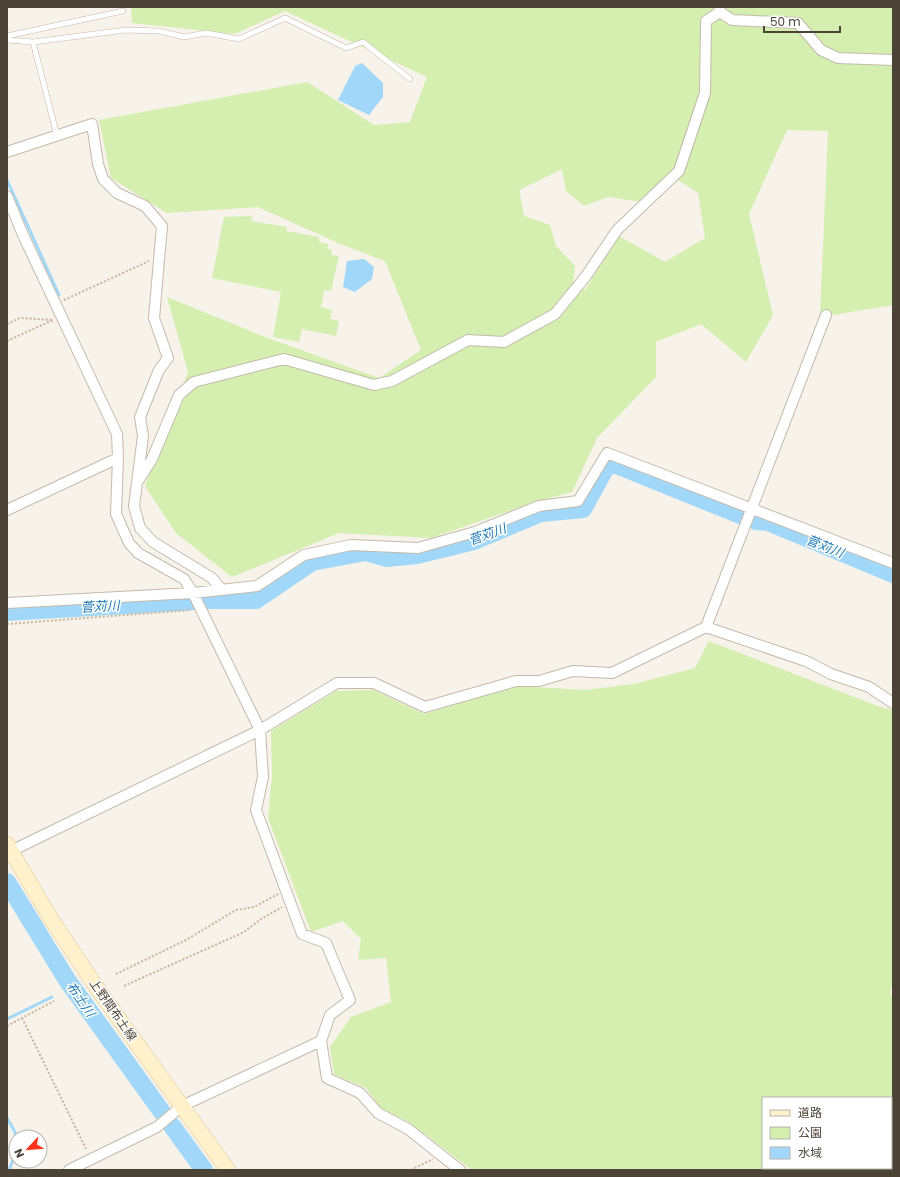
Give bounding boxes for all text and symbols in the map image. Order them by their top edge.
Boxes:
scale bar [764,8,840,34]
text: 50 m [770,13,801,30]
water label: 菅苅川 [466,518,511,550]
water label: 菅苅川 [803,530,848,563]
water label: 菅苅川 [80,596,122,617]
street label: 上野間布土線 [86,975,141,1044]
water label: 布土川 [62,978,101,1022]
legend [762,1097,892,1169]
text: 道路 [798,1104,822,1121]
text: 公園 [798,1124,822,1141]
north arrow [8,1129,48,1169]
text: 水域 [798,1144,822,1161]
text: N [10,1146,28,1161]

